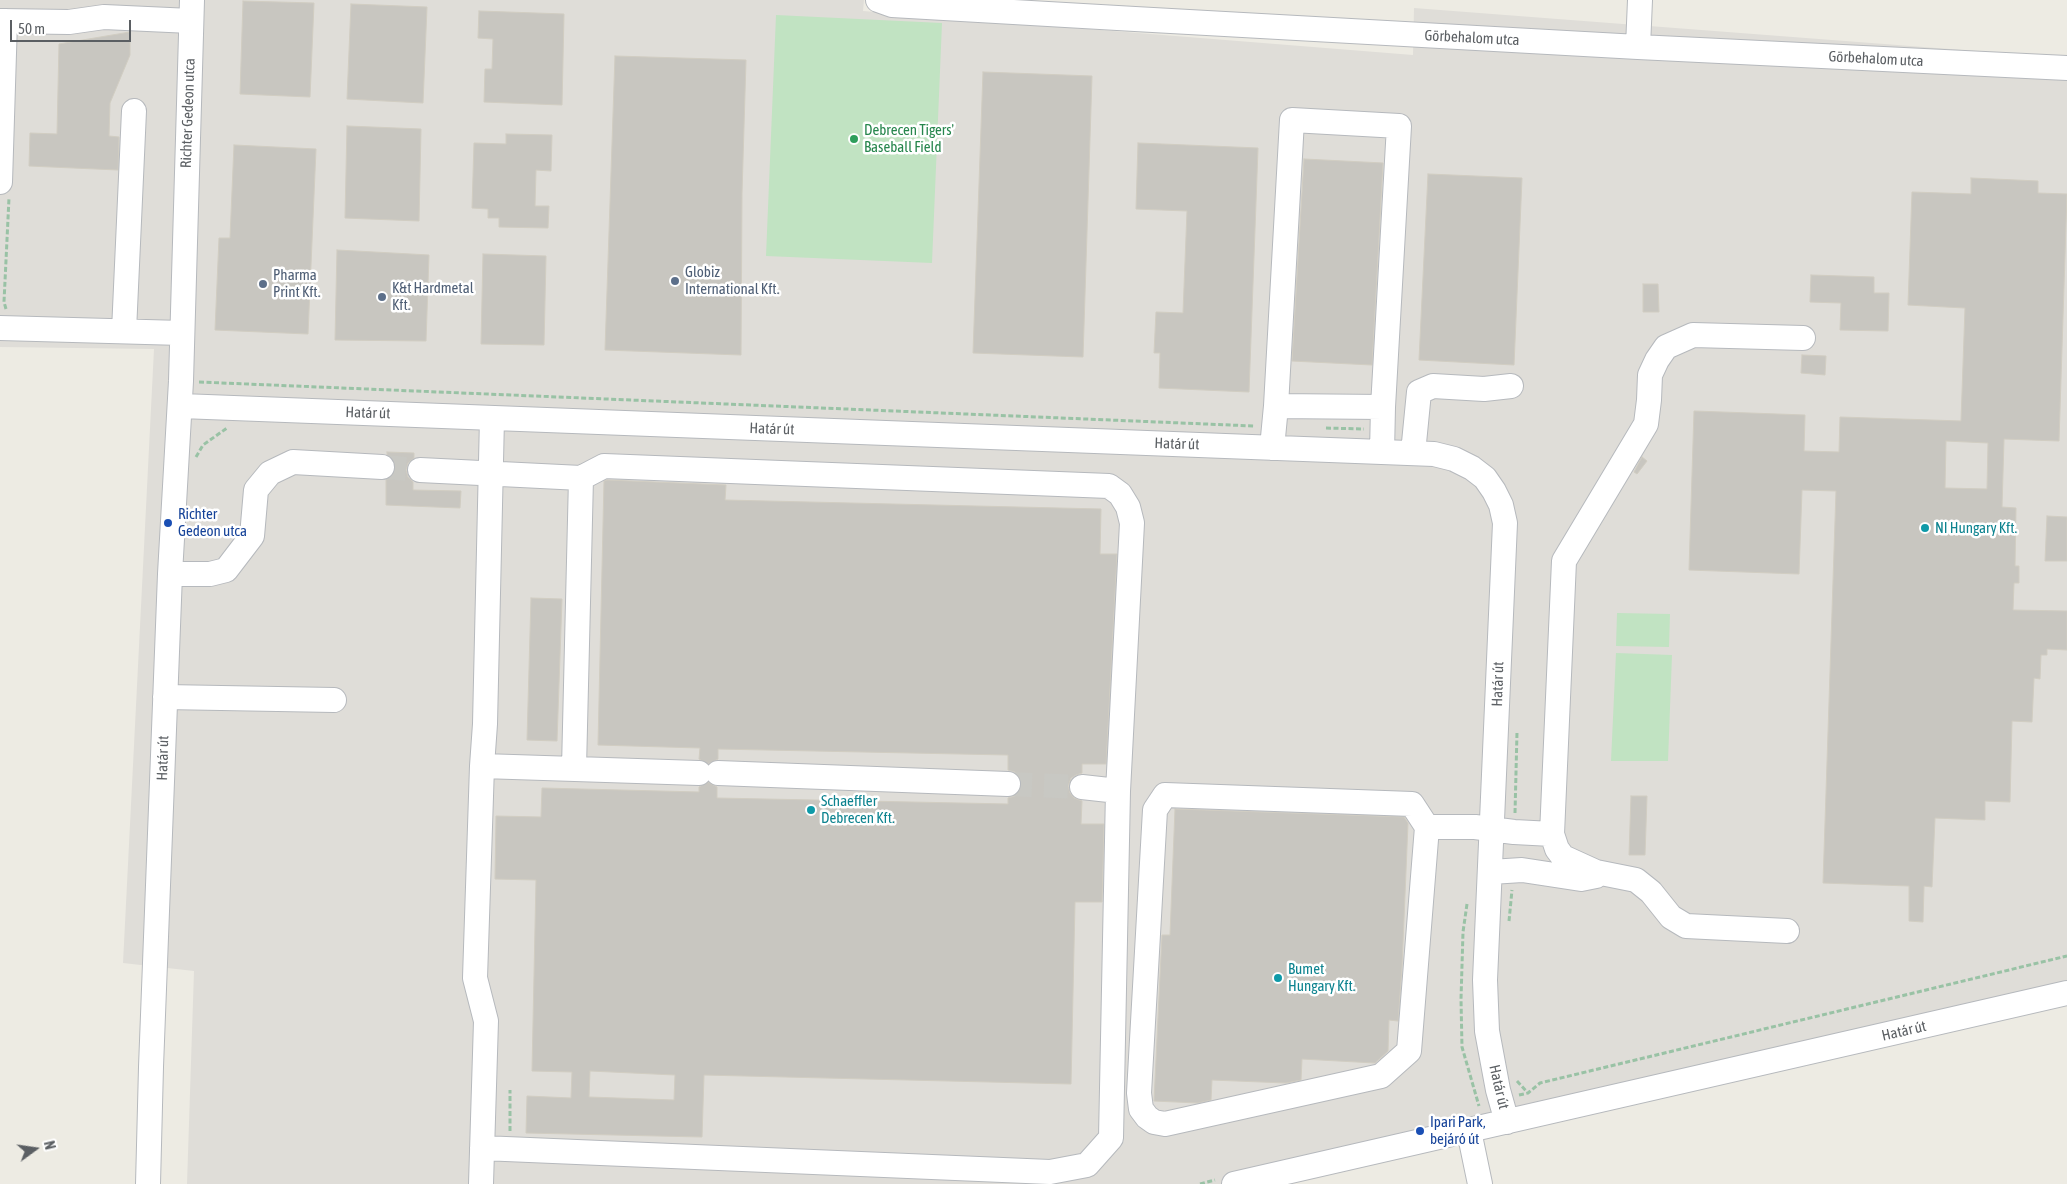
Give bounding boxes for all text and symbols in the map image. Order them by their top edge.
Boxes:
scale bar [12,10,134,42]
text: 50 m [18,20,45,37]
street label: Görbehalom utca [1424,27,1520,49]
street label: Görbehalom utca [1828,48,1924,70]
street label: Richter Gedeon utca [177,58,199,168]
place label: Debrecen Tigers' Baseball Field [864,121,954,156]
marker: Debrecen Tigers' Baseball Field [848,133,860,145]
place label: Globiz International Kft. [685,263,779,298]
place label: Pharma Print Kft. [273,266,320,301]
marker: Globiz International Kft. [669,275,681,287]
marker: Pharma Print Kft. [257,278,269,290]
place label: K&t Hardmetal Kft. [392,279,474,314]
marker: K&t Hardmetal Kft. [376,291,388,303]
street label: Határ út [345,403,391,423]
street label: Határ út [749,419,795,439]
street label: Határ út [1154,434,1200,454]
place label: Richter Gedeon utca [178,505,247,540]
marker: Richter Gedeon utca [162,517,174,529]
place label: NI Hungary Kft. [1935,519,2017,537]
marker: NI Hungary Kft. [1919,522,1931,534]
street label: Határ út [1488,661,1508,707]
street label: Határ út [153,735,173,781]
place label: Schaeffler Debrecen Kft. [821,792,895,827]
marker: Schaeffler Debrecen Kft. [805,804,817,816]
place label: Bumet Hungary Kft. [1288,960,1355,995]
marker: Bumet Hungary Kft. [1272,972,1284,984]
street label: Határ út [1880,1017,1928,1045]
street label: Határ út [1485,1063,1513,1111]
place label: Ipari Park, bejáró út [1430,1113,1486,1148]
north arrow [10,1124,60,1174]
marker: Ipari Park, bejáró út [1414,1125,1426,1137]
text: N [41,1139,58,1151]

